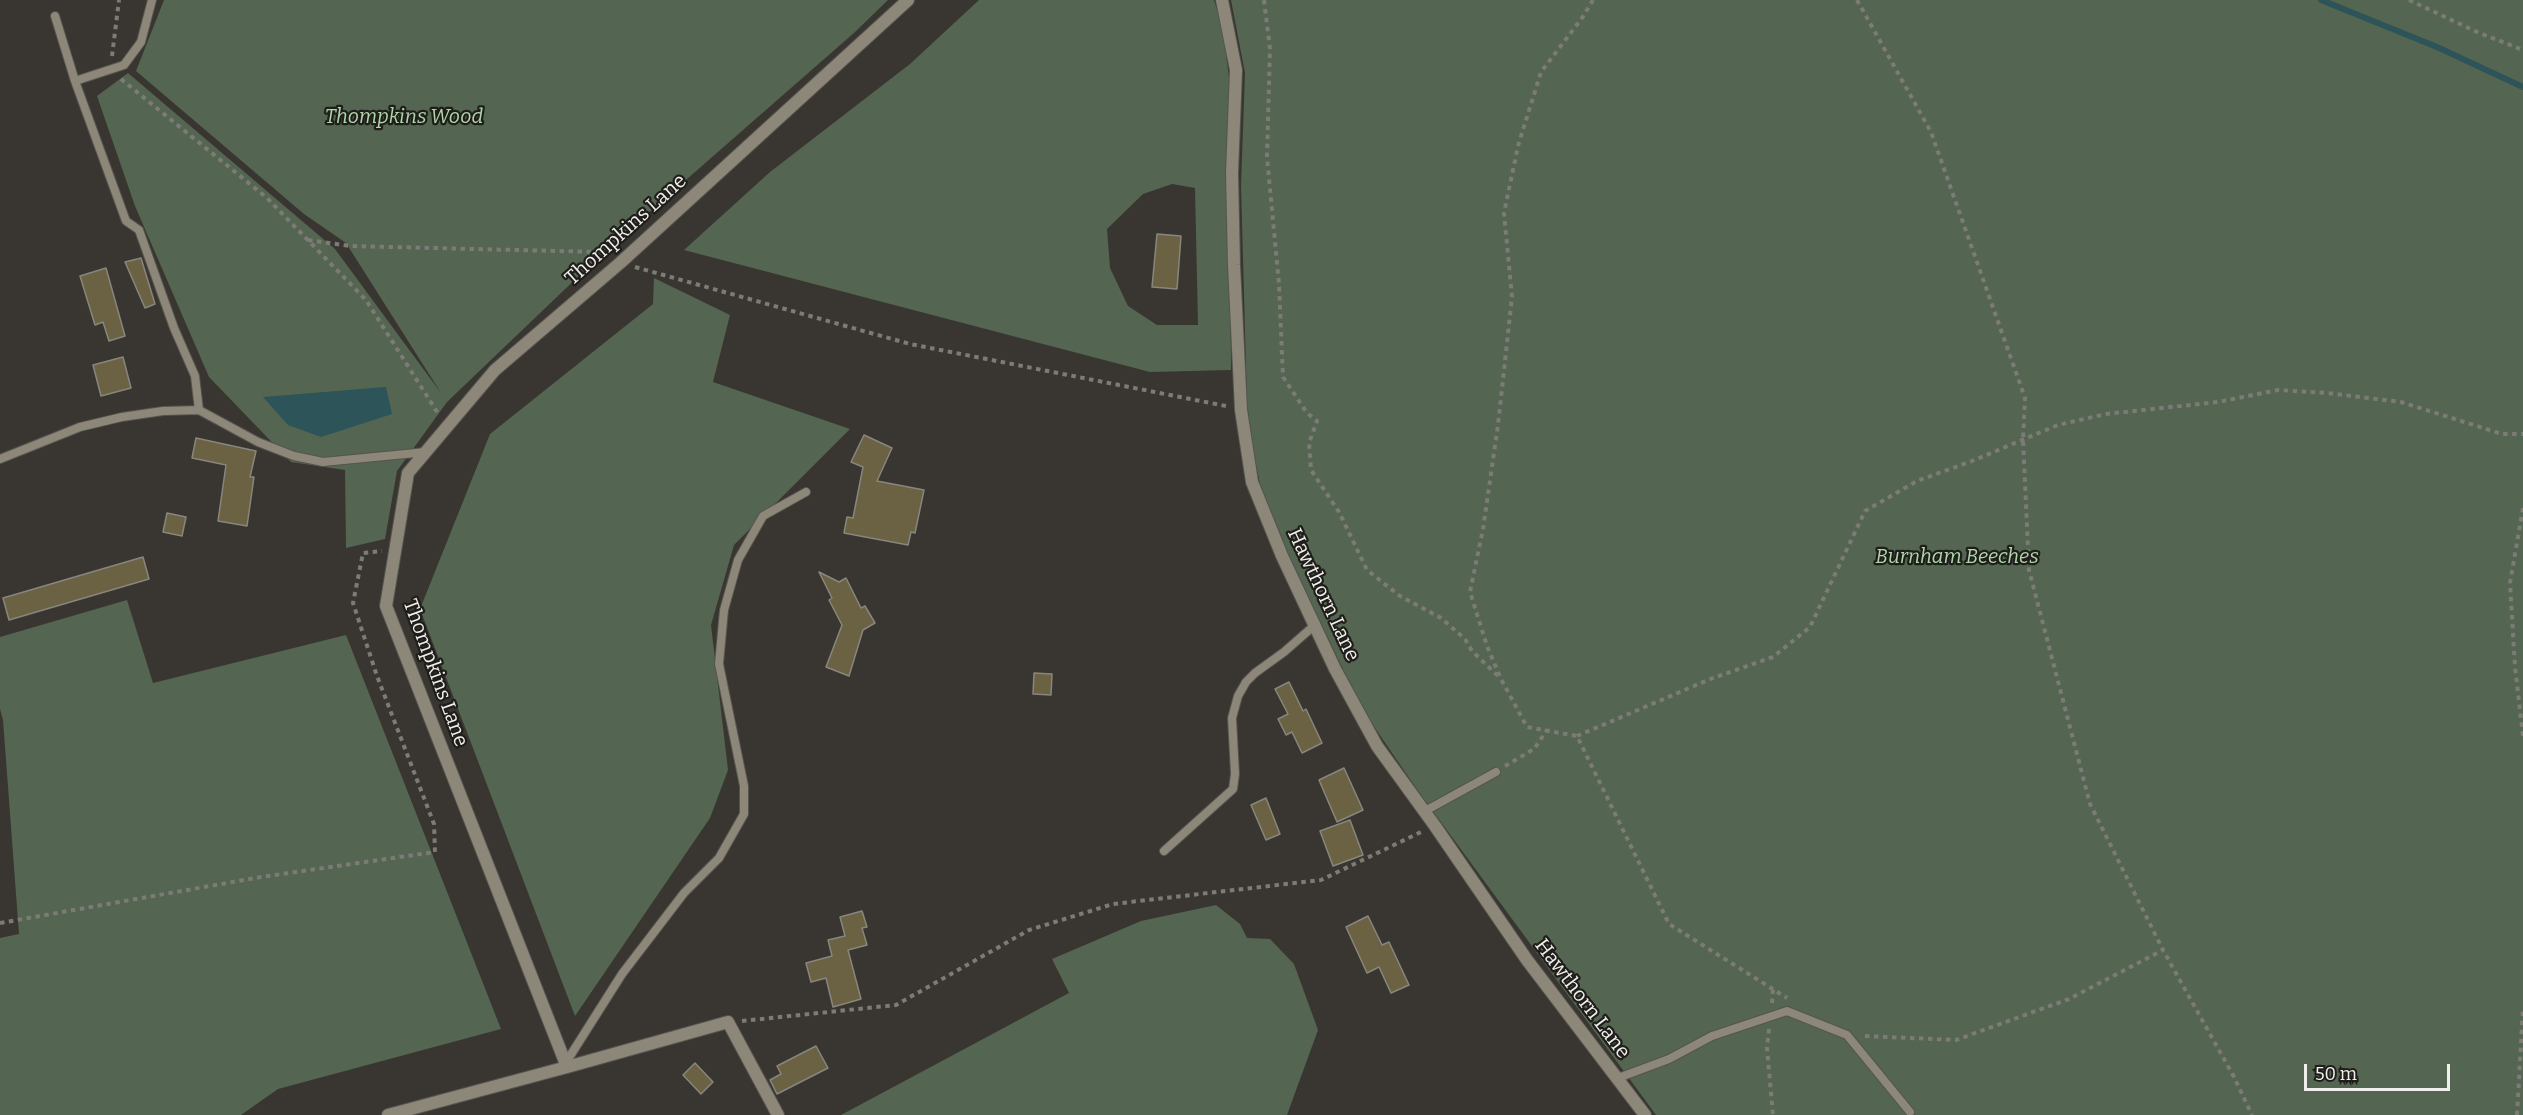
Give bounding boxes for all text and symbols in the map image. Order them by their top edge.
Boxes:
park label: Thompkins Wood [325,105,483,129]
street label: Thompkins Lane [560,169,692,291]
street label: Hawthorn Lane [1282,525,1364,665]
park label: Burnham Beeches [1875,545,2039,569]
street label: Thompkins Lane [397,596,473,750]
street label: Hawthorn Lane [1529,934,1635,1064]
scale bar [2307,1052,2452,1090]
text: 50 m [2315,1063,2357,1085]

